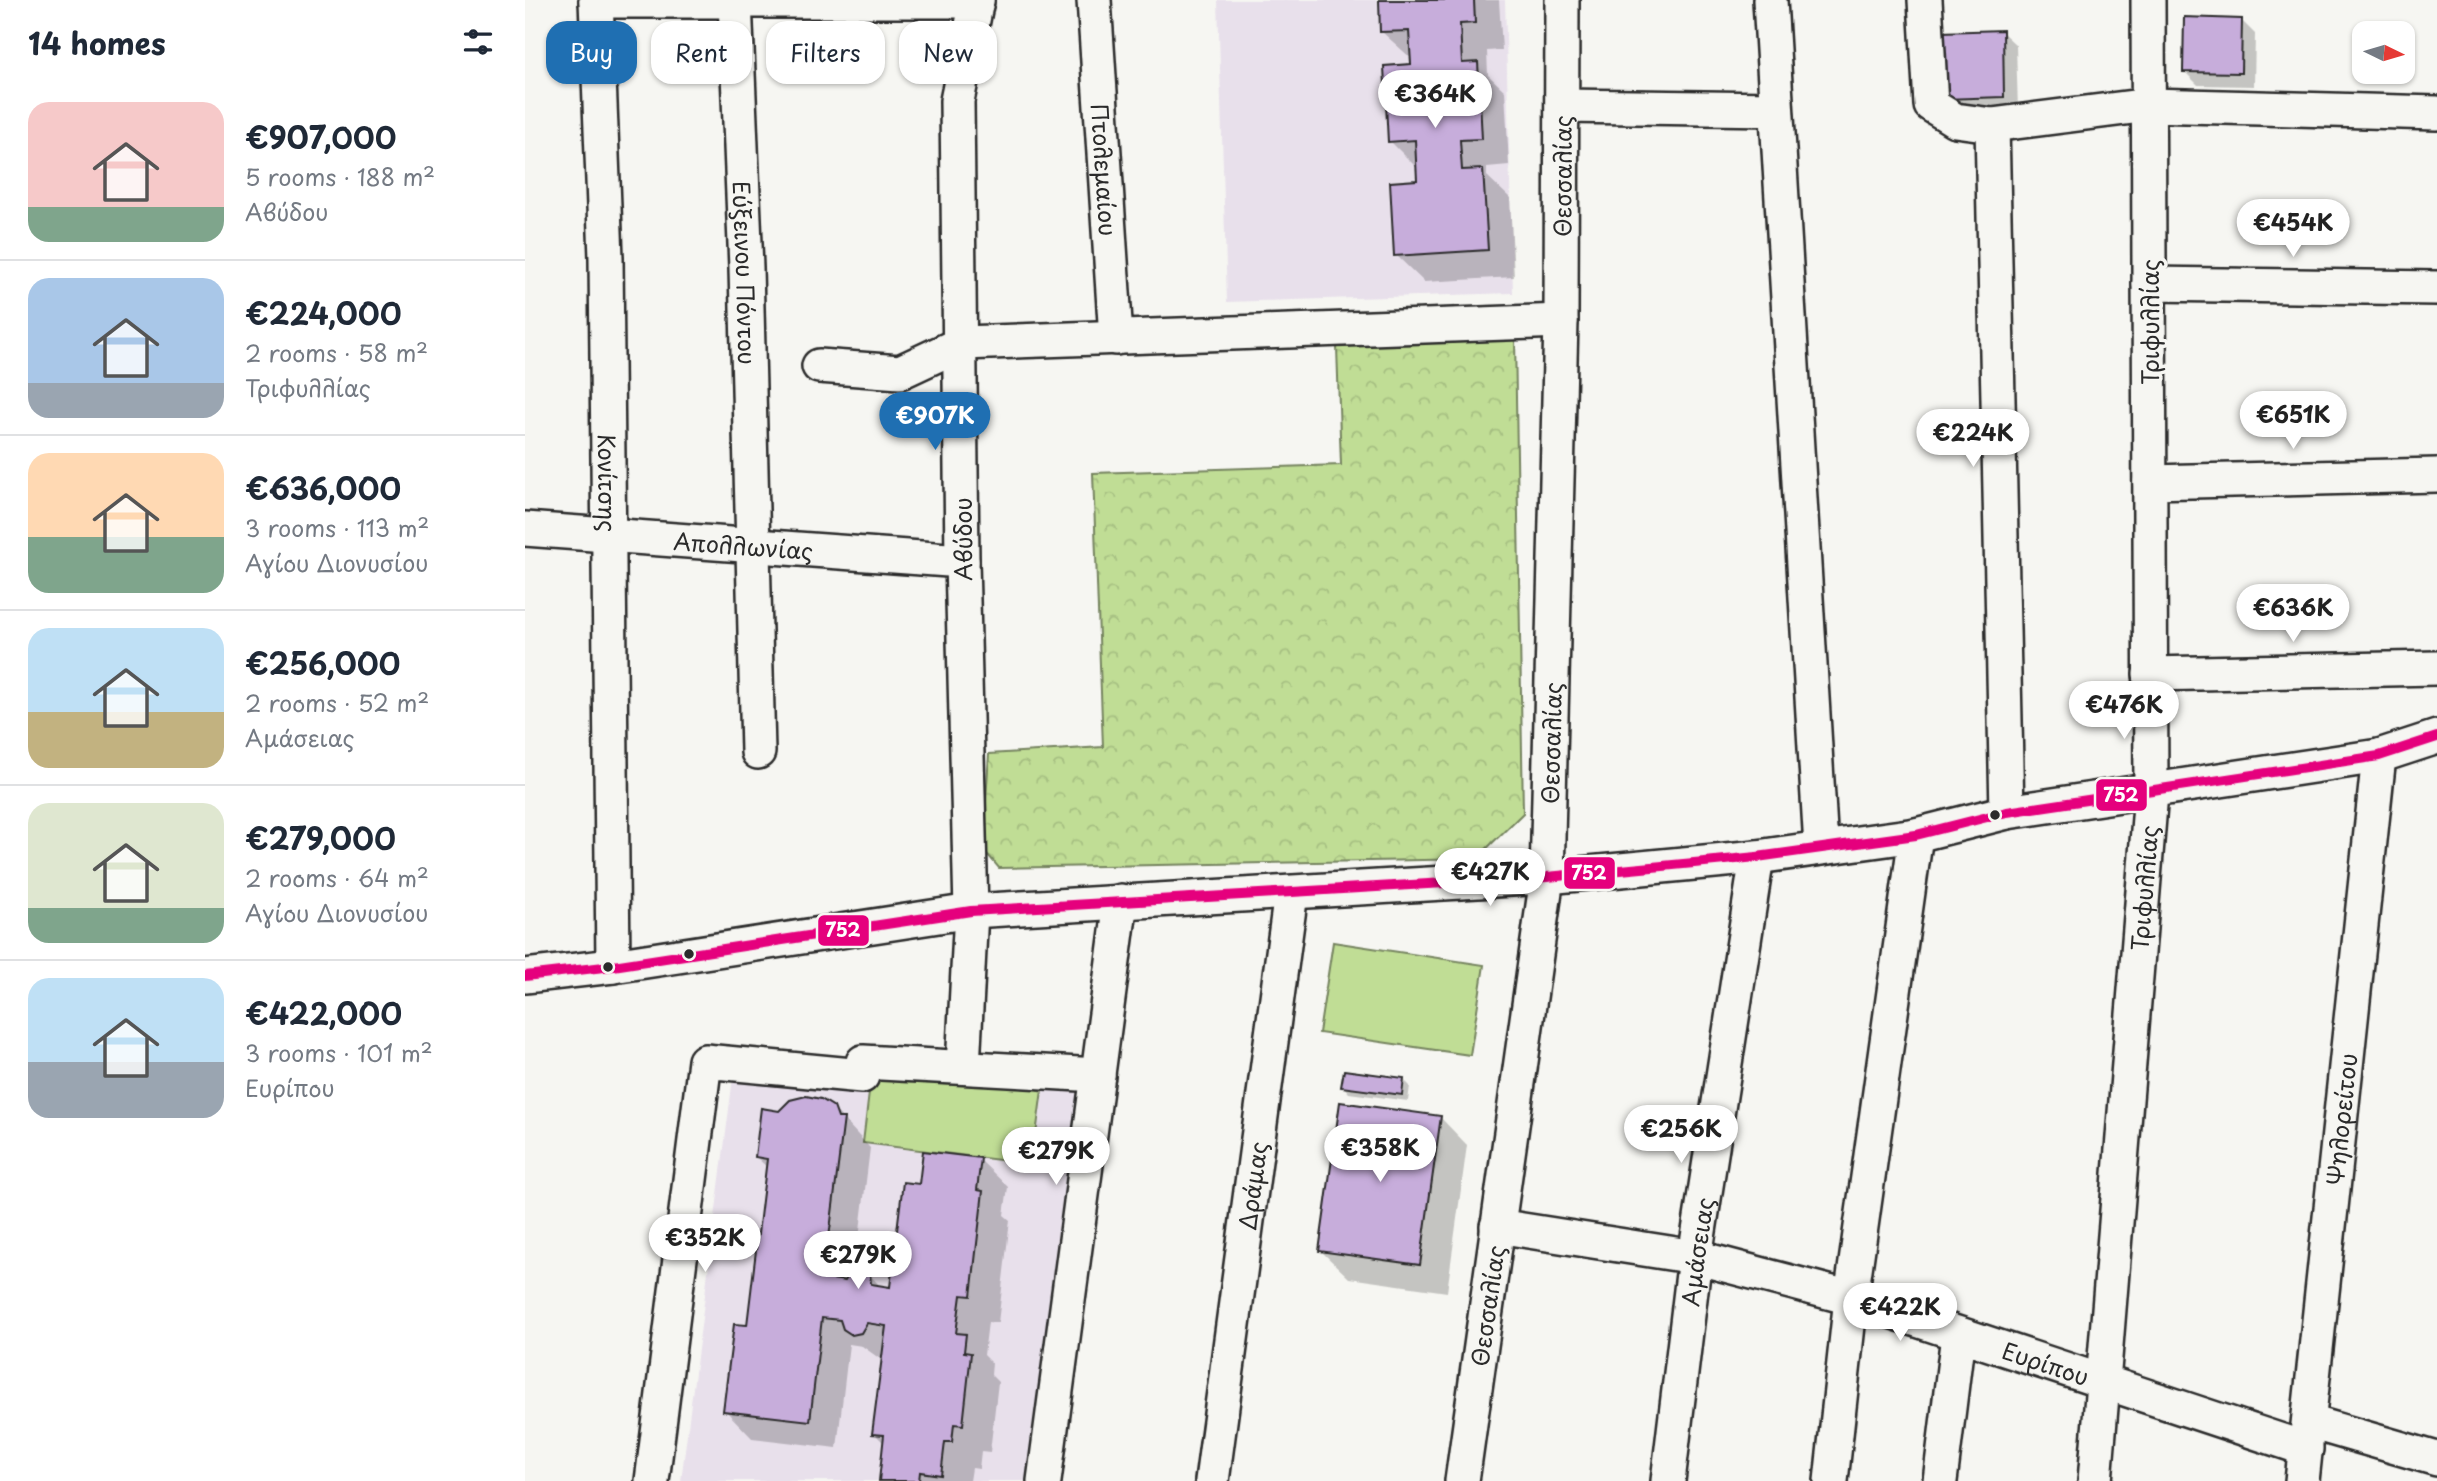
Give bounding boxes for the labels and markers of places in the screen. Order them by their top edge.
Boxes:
pin: €364K [1386,71,1484,130]
pin: €454K [2244,200,2342,259]
pin: €907K [886,392,984,452]
pin: €651K [2244,392,2342,451]
pin: €224K [1924,410,2022,469]
pin: €636K [2244,584,2342,644]
pin: €476K [2075,682,2173,741]
unlabelled marker [1988,808,2002,822]
pin: €427K [1441,848,1539,908]
unlabelled marker [682,947,696,961]
unlabelled marker [601,960,615,974]
pin: €256K [1632,1106,1730,1165]
pin: €358K [1331,1124,1429,1184]
pin: €279K [1007,1128,1105,1187]
pin: €352K [656,1214,754,1274]
pin: €279K [809,1232,907,1291]
pin: €422K [1851,1284,1949,1343]

